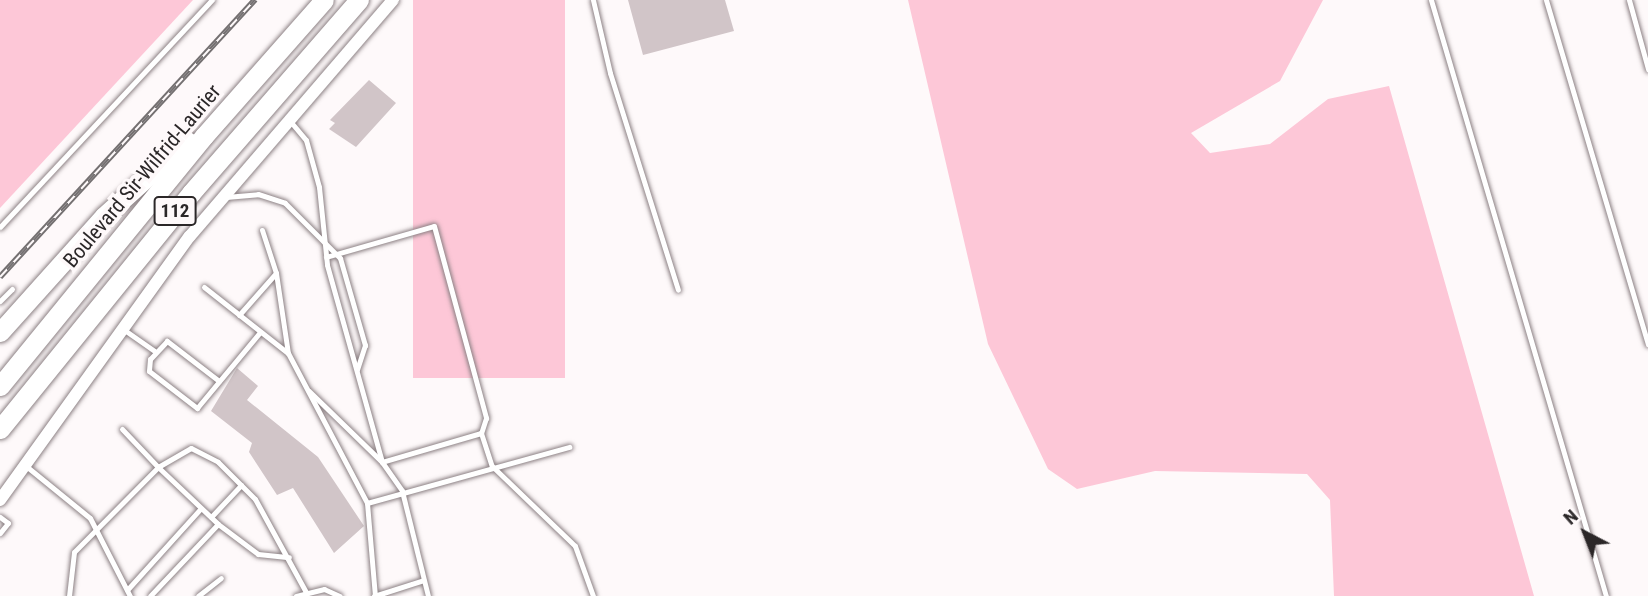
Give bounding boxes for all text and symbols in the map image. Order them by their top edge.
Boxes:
street label: Boulevard Sir-Wilfrid-Laurier [58,79,226,273]
road number: 112 [152,196,198,226]
north arrow [1550,498,1620,568]
text: N [1559,505,1583,529]

